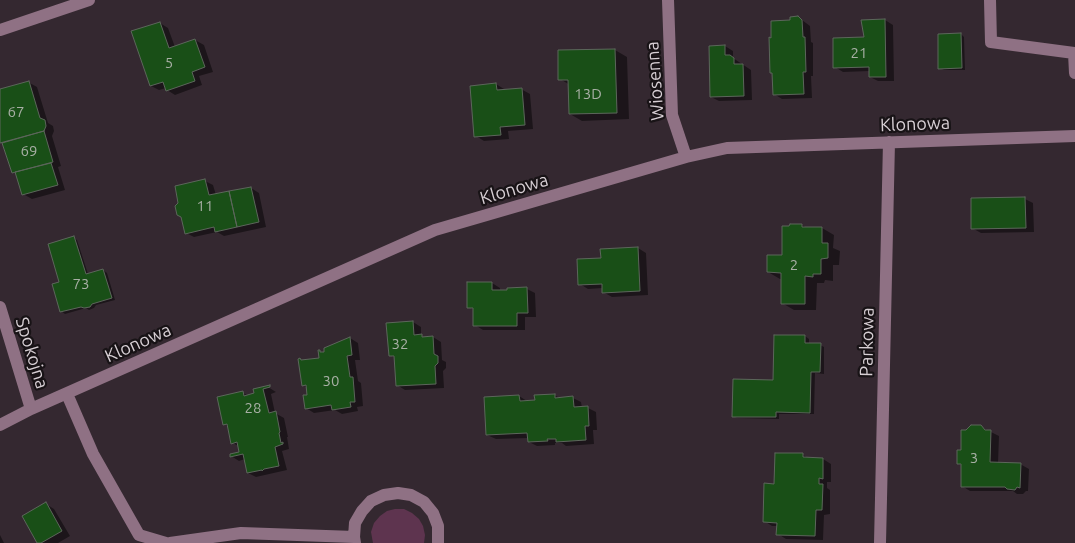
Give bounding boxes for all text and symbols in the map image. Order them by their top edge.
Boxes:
street label: Wiosenna [641,41,669,121]
house number: 21 [851,44,867,62]
house number: 5 [165,54,173,72]
house number: 13D [574,85,602,103]
house number: 67 [8,103,24,121]
street label: Klonowa [880,112,950,136]
house number: 69 [21,142,37,160]
street label: Klonowa [477,169,551,209]
house number: 11 [197,197,213,215]
house number: 2 [790,256,798,274]
house number: 73 [73,275,89,293]
street label: Parkowa [856,307,878,377]
street label: Spokojna [11,315,53,391]
street label: Klonowa [102,319,174,367]
house number: 32 [392,335,408,353]
house number: 30 [323,372,339,390]
house number: 28 [245,399,261,417]
house number: 3 [970,449,978,467]

